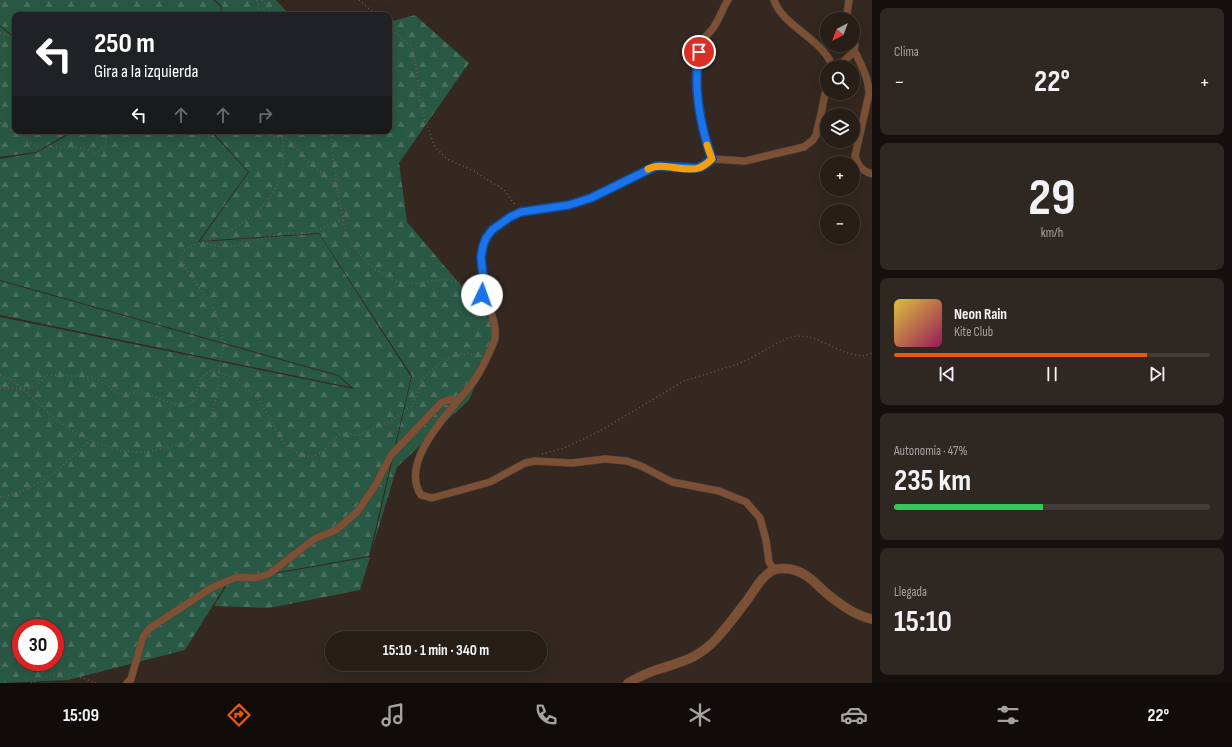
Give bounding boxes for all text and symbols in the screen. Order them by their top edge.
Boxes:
north arrow [820,12,860,52]
map controls [820,12,860,244]
text: 250 m [94,27,155,60]
icon: left [28,28,80,80]
pin [682,35,716,69]
icon: arrive [688,41,710,63]
text: Clima [894,44,919,60]
button: search [820,60,860,100]
text: Gira a la izquierda [94,61,198,82]
text: 22° [1034,64,1070,100]
text: − [894,69,905,96]
text: + [1199,69,1210,96]
icon: left [128,104,150,126]
icon: ahead [170,104,192,126]
icon: ahead [212,104,234,126]
icon: right [254,104,276,126]
button: layers [820,108,860,148]
button: + [820,156,860,196]
text: 29 [1028,167,1076,230]
button: − [820,204,860,244]
text: km/h [1041,225,1063,241]
position arrow [461,274,503,316]
text: Neon Rain [954,305,1007,324]
text: Kite Club [954,324,993,340]
icon: previous [936,363,958,385]
icon: pause [1041,363,1063,385]
icon: next [1146,363,1168,385]
text: Autonomía · 47% [894,443,968,459]
text: 235 km [894,463,971,499]
text: Llegada [894,584,927,600]
text: 15:10 [894,604,952,640]
speed limit sign: 30 [12,619,64,671]
text: 15:10 · 1 min · 340 m [383,641,489,660]
icon: directions [225,701,253,729]
icon: music [379,701,407,729]
icon: phone [532,701,560,729]
icon: climate [686,701,714,729]
icon: car [840,701,868,729]
icon: filters [994,701,1022,729]
text: 15:09 [63,705,99,726]
text: 22° [1148,705,1169,726]

